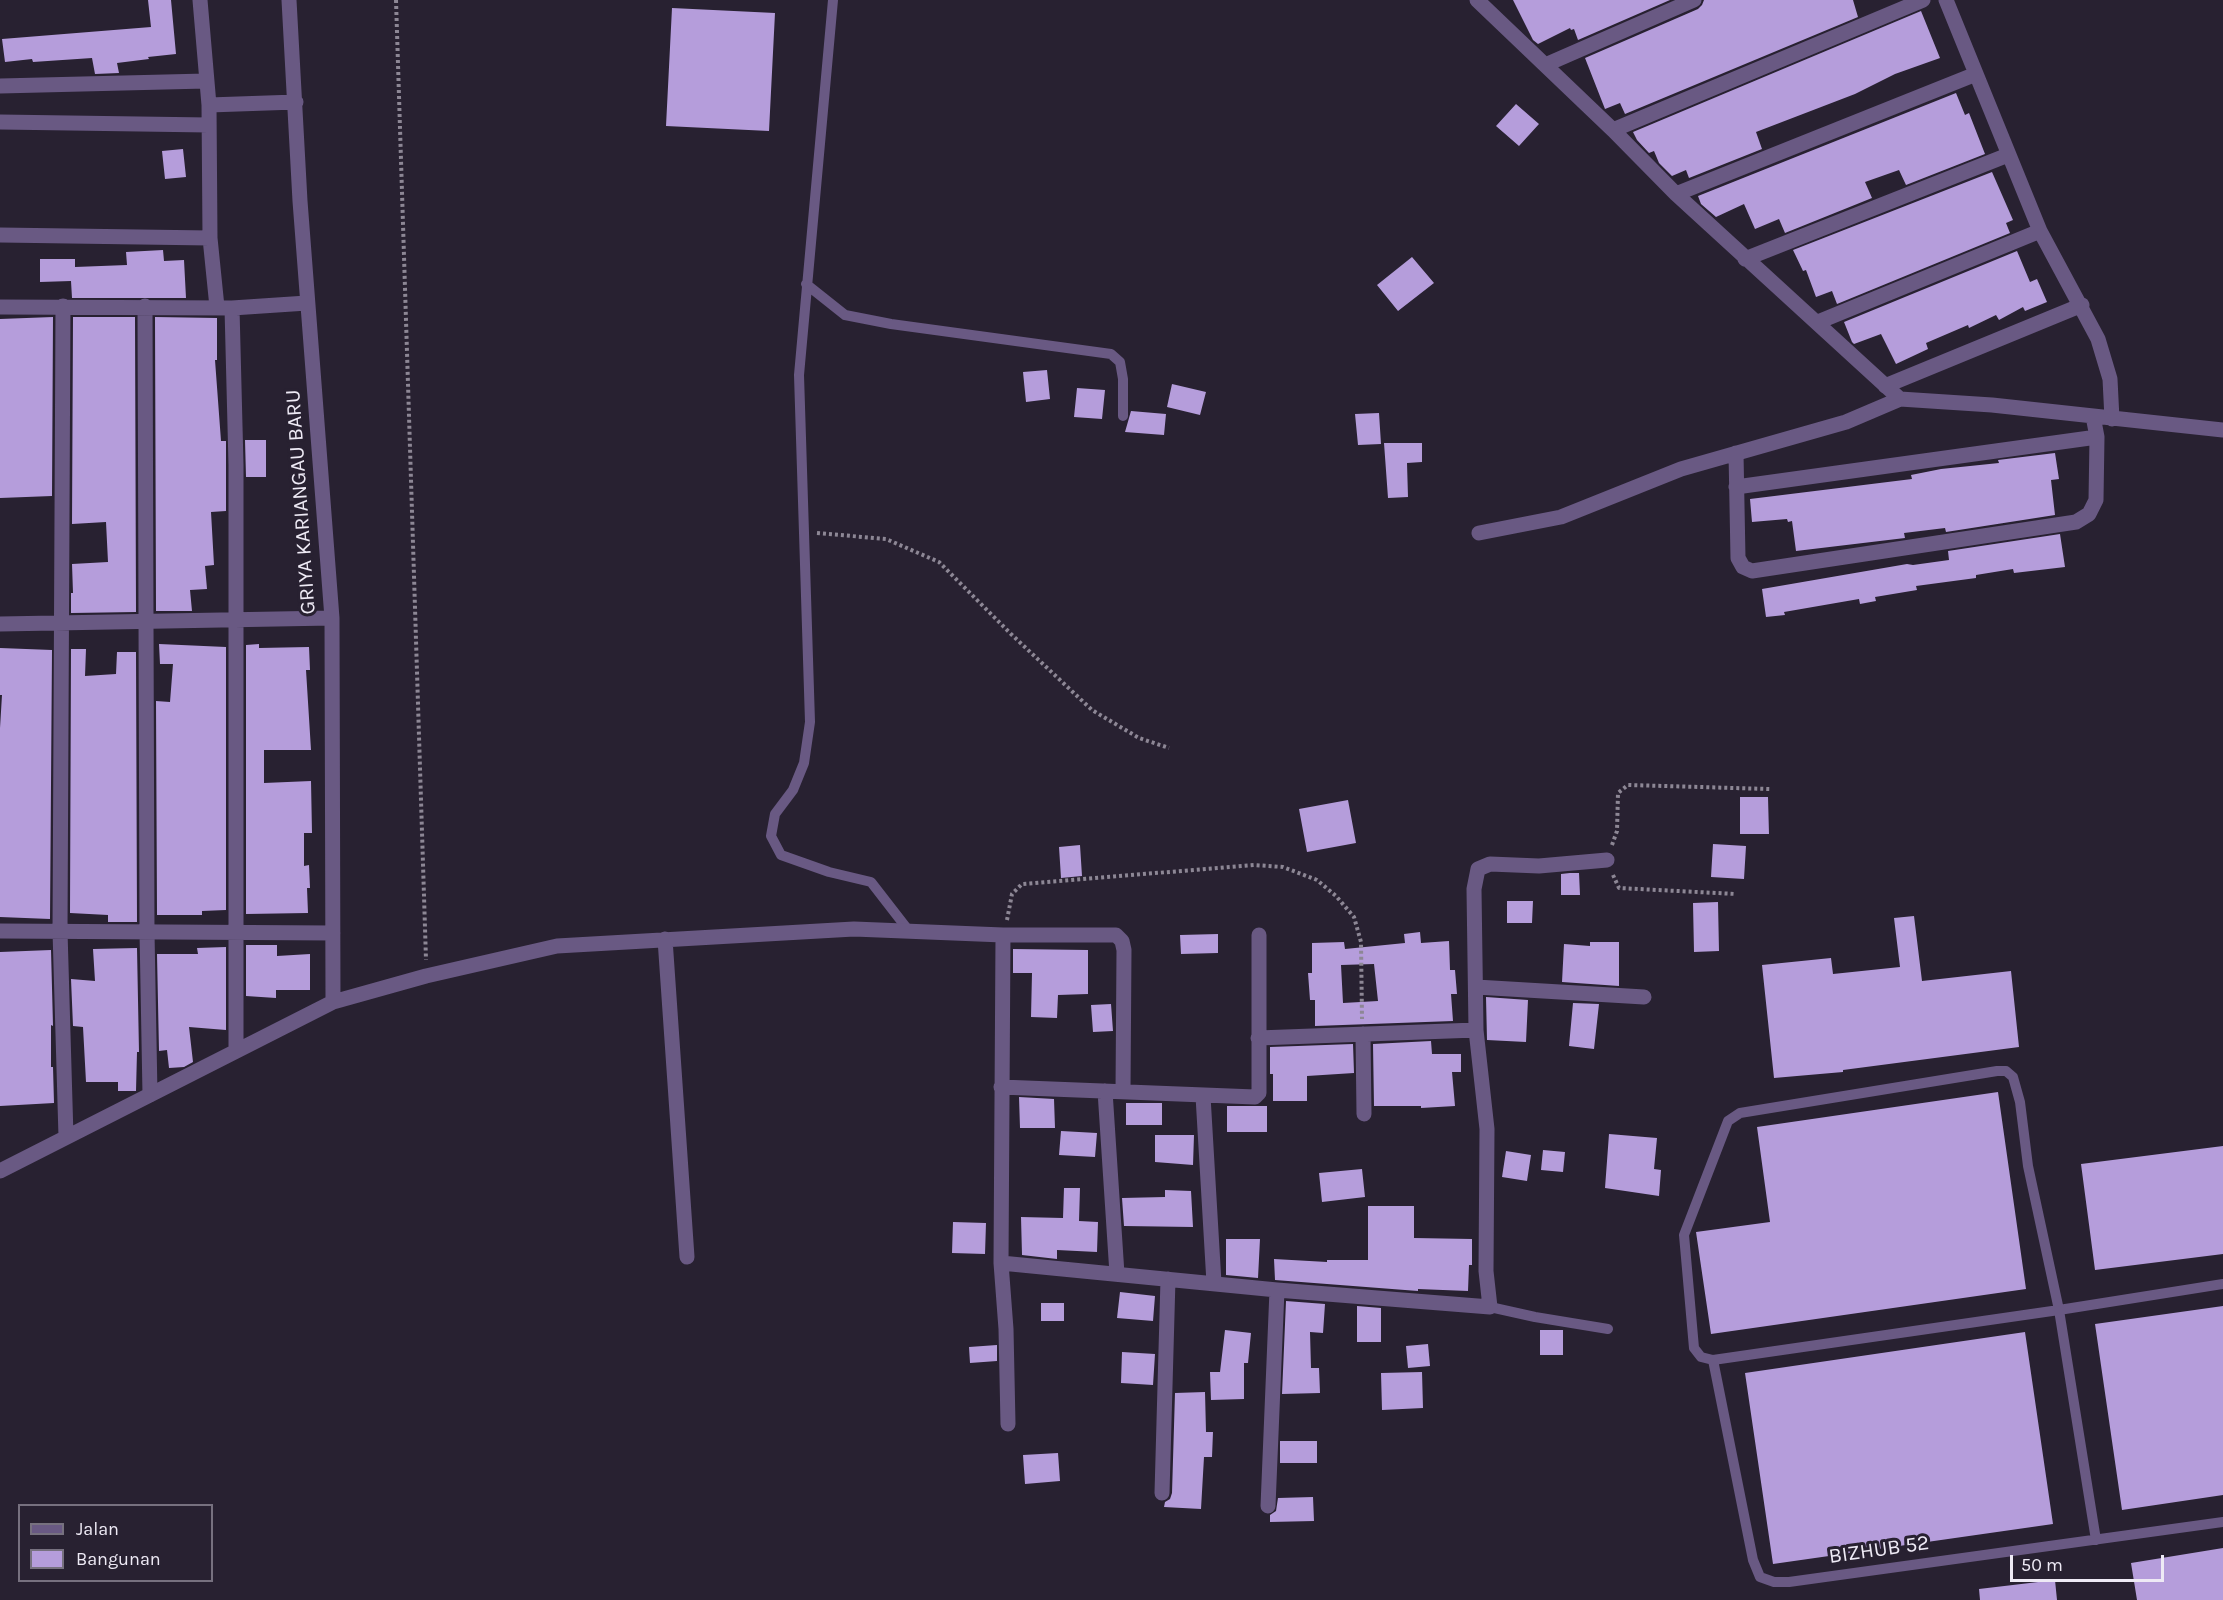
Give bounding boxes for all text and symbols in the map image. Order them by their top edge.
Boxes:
street label: GRIYA KARIANGAU BARU [281,389,321,615]
legend [18,1504,213,1582]
text: Jalan [76,1518,119,1540]
street label: BIZHUB 52 [1827,1530,1931,1570]
scale bar [2013,1543,2168,1581]
text: Bangunan [76,1548,161,1570]
text: 50 m [2021,1554,2063,1576]

